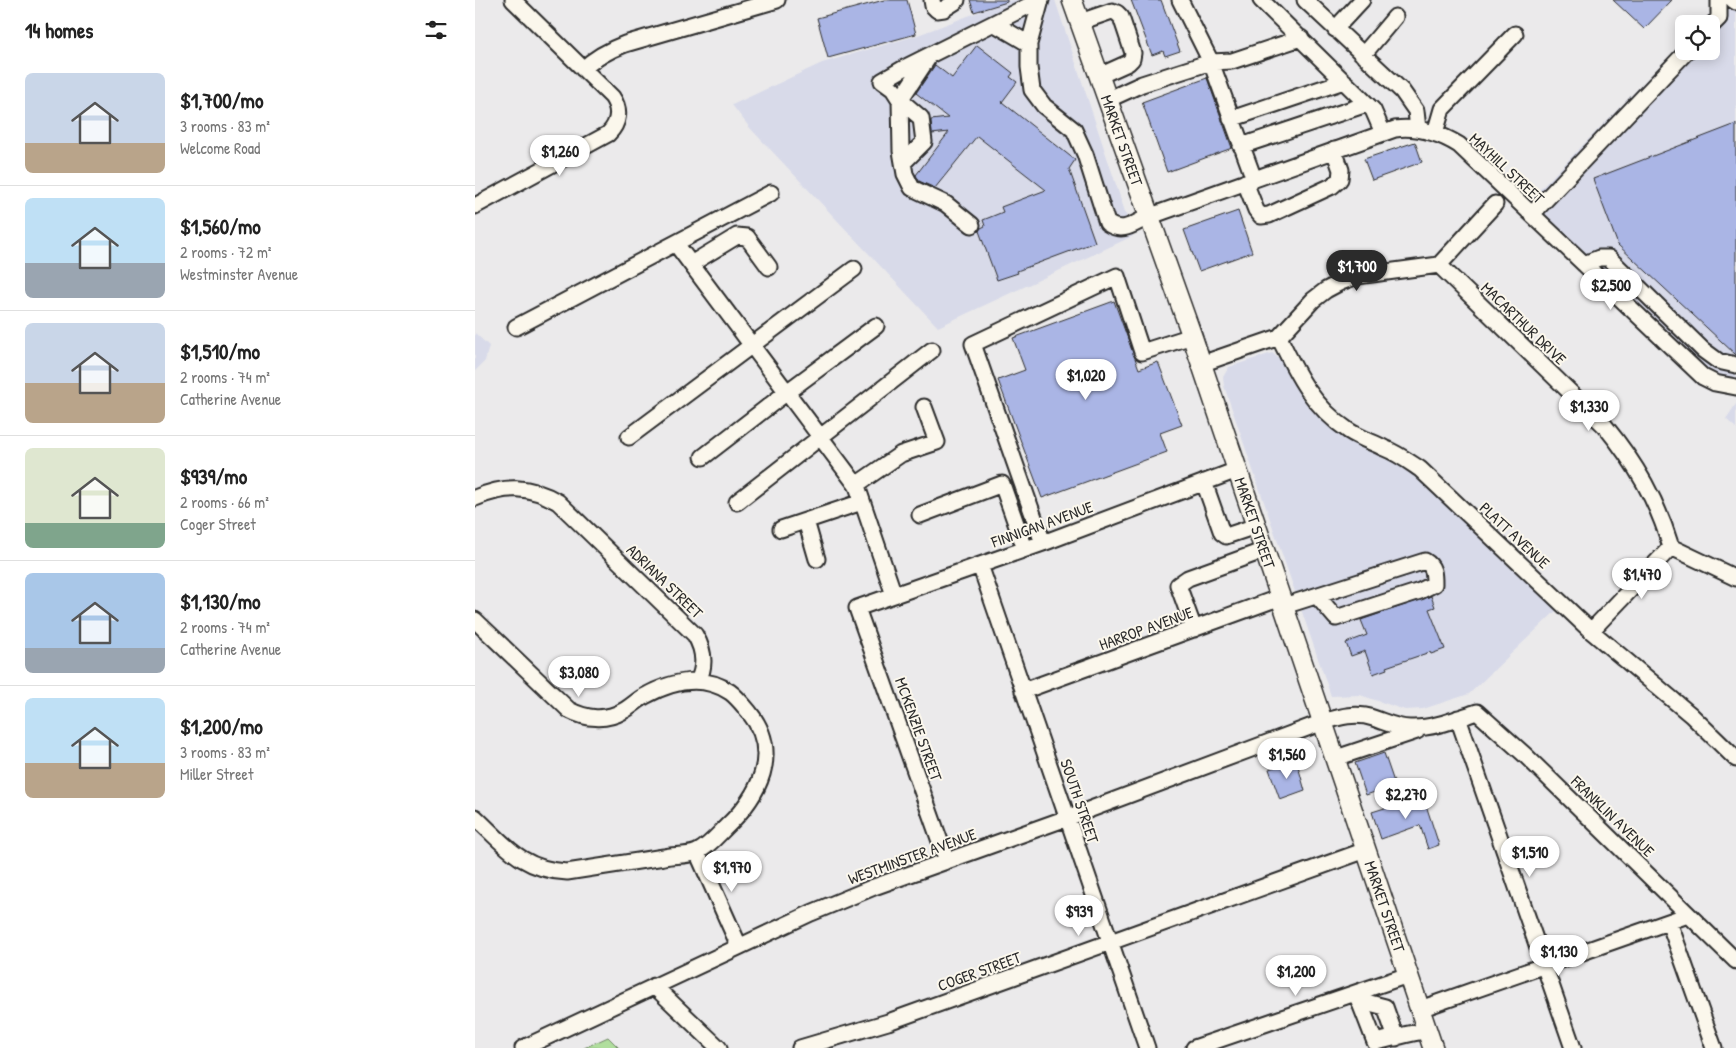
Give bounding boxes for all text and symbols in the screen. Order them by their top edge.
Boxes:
map controls [1675,15,1720,60]
button: locate [1675,15,1720,60]
text: 14 homes [25,16,93,45]
icon: filters [422,16,450,44]
text: $1,700/mo [180,86,263,115]
street label: MARKET STREET [1096,92,1149,189]
icon: home [65,93,125,153]
text: 3 rooms · 83 m² [180,115,270,137]
street label: MAYHILL STREET [1465,128,1550,209]
pin: $1,260 [519,134,601,177]
text: Welcome Road [180,137,260,159]
text: $1,260 [541,140,579,162]
text: $1,560/mo [180,212,261,241]
icon: home [65,218,125,278]
text: 2 rooms · 72 m² [180,241,271,263]
pin: $1,700 [1316,250,1398,292]
text: $1,700 [1337,255,1377,277]
text: Westminster Avenue [180,263,298,285]
pin: $2,500 [1570,268,1652,311]
text: $2,500 [1591,274,1631,296]
street label: MACARTHUR DRIVE [1477,277,1571,369]
text: $1,510/mo [180,337,260,366]
icon: home [65,343,125,403]
pin: $1,020 [1045,358,1127,401]
text: $1,020 [1067,364,1105,386]
text: 2 rooms · 74 m² [180,366,270,388]
text: Catherine Avenue [180,388,281,410]
pin: $1,330 [1548,390,1630,432]
text: $1,330 [1570,395,1608,417]
text: $939/mo [180,462,247,491]
icon: home [65,468,125,528]
street label: MARKET STREET [1230,474,1281,572]
text: 2 rooms · 66 m² [180,491,269,513]
street label: FINNIGAN AVENUE [987,495,1096,553]
street label: PLATT AVENUE [1475,497,1555,573]
text: Coger Street [180,513,256,535]
street label: ADRIANA STREET [622,539,708,623]
pin: $1,470 [1601,558,1683,600]
text: $1,470 [1623,563,1661,585]
text: $1,130/mo [180,587,261,616]
icon: home [65,593,125,653]
street label: HARROP AVENUE [1096,601,1196,655]
text: 2 rooms · 74 m² [180,616,270,638]
text: Catherine Avenue [180,638,281,660]
pin: $3,080 [538,656,620,698]
text: $3,080 [559,661,599,683]
street label: MCKENZIE STREET [890,674,948,784]
text: $1,200/mo [180,712,263,741]
icon: home [65,718,125,778]
pin: $1,560 [1246,738,1328,780]
text: 3 rooms · 83 m² [180,741,270,763]
text: $1,560 [1268,743,1306,765]
street label: SOUTH STREET [1055,756,1105,846]
text: Miller Street [180,763,253,785]
street label: FRANKLIN AVENUE [1566,770,1660,861]
pin: $2,270 [1365,778,1447,820]
text: $2,270 [1385,783,1427,805]
street label: WESTMINSTER AVENUE [845,823,979,889]
pin: $1,510 [1489,836,1571,878]
text: $1,510 [1512,841,1548,863]
pin: $1,970 [691,850,773,893]
text: $1,970 [713,856,751,878]
street label: MARKET STREET [1359,858,1411,955]
pin: $939 [1049,894,1109,937]
text: $939 [1065,900,1093,922]
pin: $1,130 [1518,934,1600,977]
text: $1,130 [1540,940,1578,962]
street label: COGER STREET [934,946,1024,996]
pin: $1,200 [1255,954,1337,997]
text: $1,200 [1277,960,1315,982]

